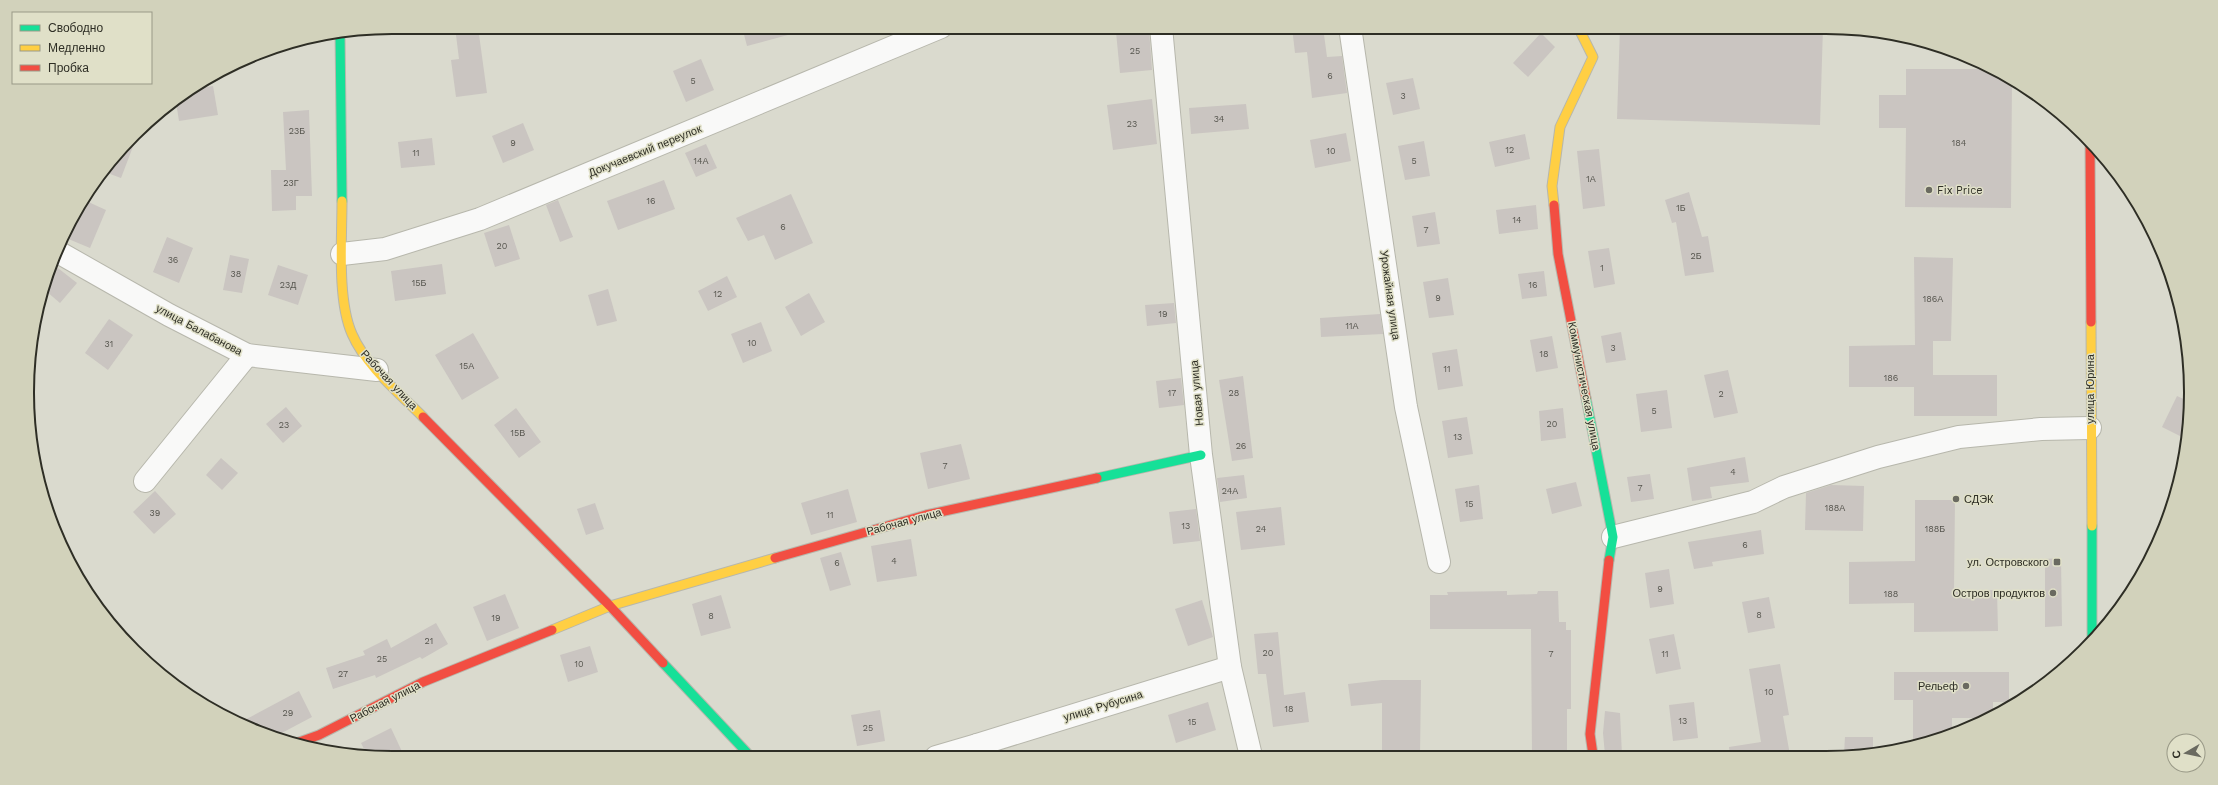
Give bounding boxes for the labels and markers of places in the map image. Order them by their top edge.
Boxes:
place label: Fix Price [1937,184,1983,197]
marker: Fix Price [1924,185,1934,195]
place label: СДЭК [1964,493,1994,506]
marker: СДЭК [1951,494,1961,504]
place label: ул. Островского [1967,556,2049,569]
marker: ул. Островского [2052,557,2062,567]
place label: Остров продуктов [1952,587,2045,600]
marker: Остров продуктов [2048,588,2058,598]
place label: Рельеф [1918,680,1958,693]
marker: Рельеф [1961,681,1971,691]

